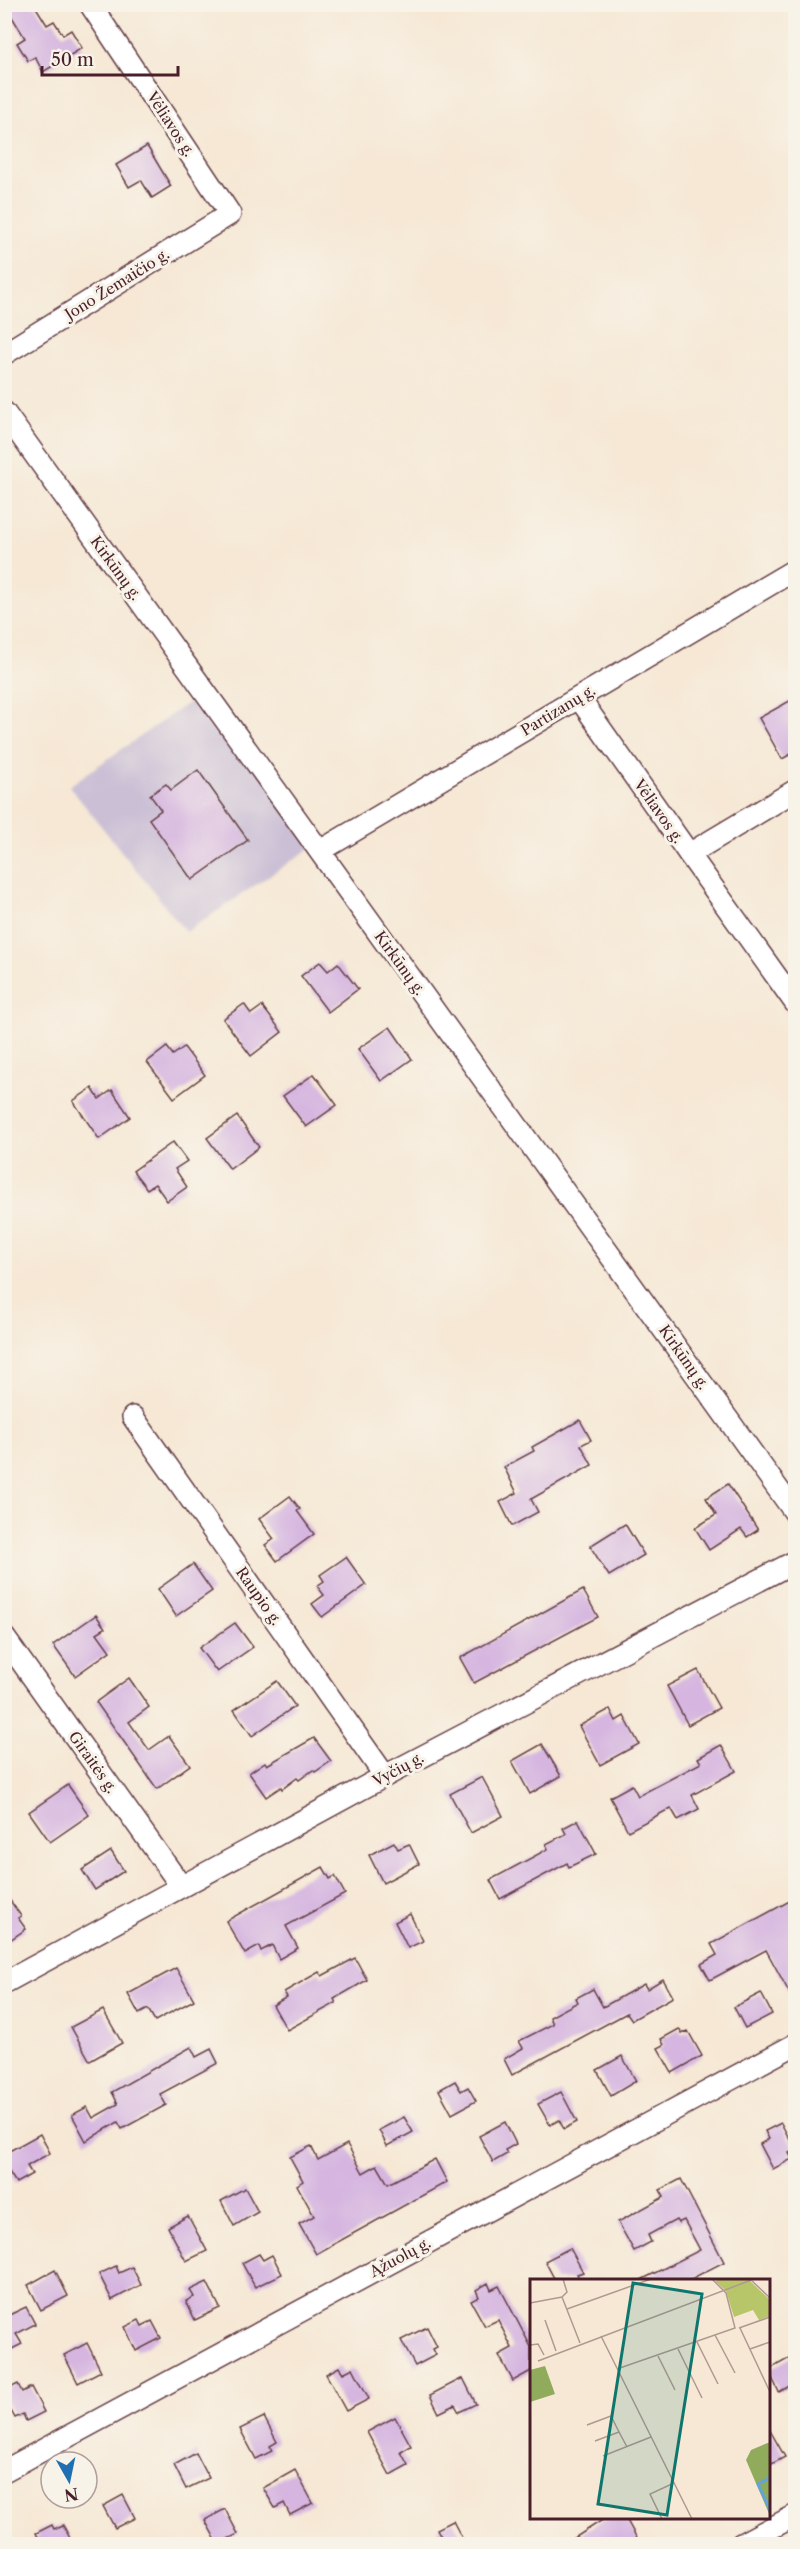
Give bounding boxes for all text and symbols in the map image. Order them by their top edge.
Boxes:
scale bar [42,39,178,77]
text: 50 m [51,49,94,71]
street label: Vėliavos g. [142,87,199,160]
street label: Jono Žemaičio g. [60,244,173,325]
street label: Kirkūnų g. [86,532,146,604]
street label: Partizanų g. [517,680,599,740]
street label: Vėliavos g. [630,775,688,847]
street label: Kirkūnų g. [370,927,430,999]
street label: Kirkūnų g. [655,1321,713,1393]
street label: Raupio g. [232,1563,286,1629]
street label: Giraitės g. [65,1727,121,1797]
street label: Vyčių g. [368,1748,427,1791]
street label: Ąžuolų g. [365,2233,434,2281]
inset map [530,2279,770,2519]
north arrow [39,2450,99,2510]
text: N [63,2484,80,2506]

